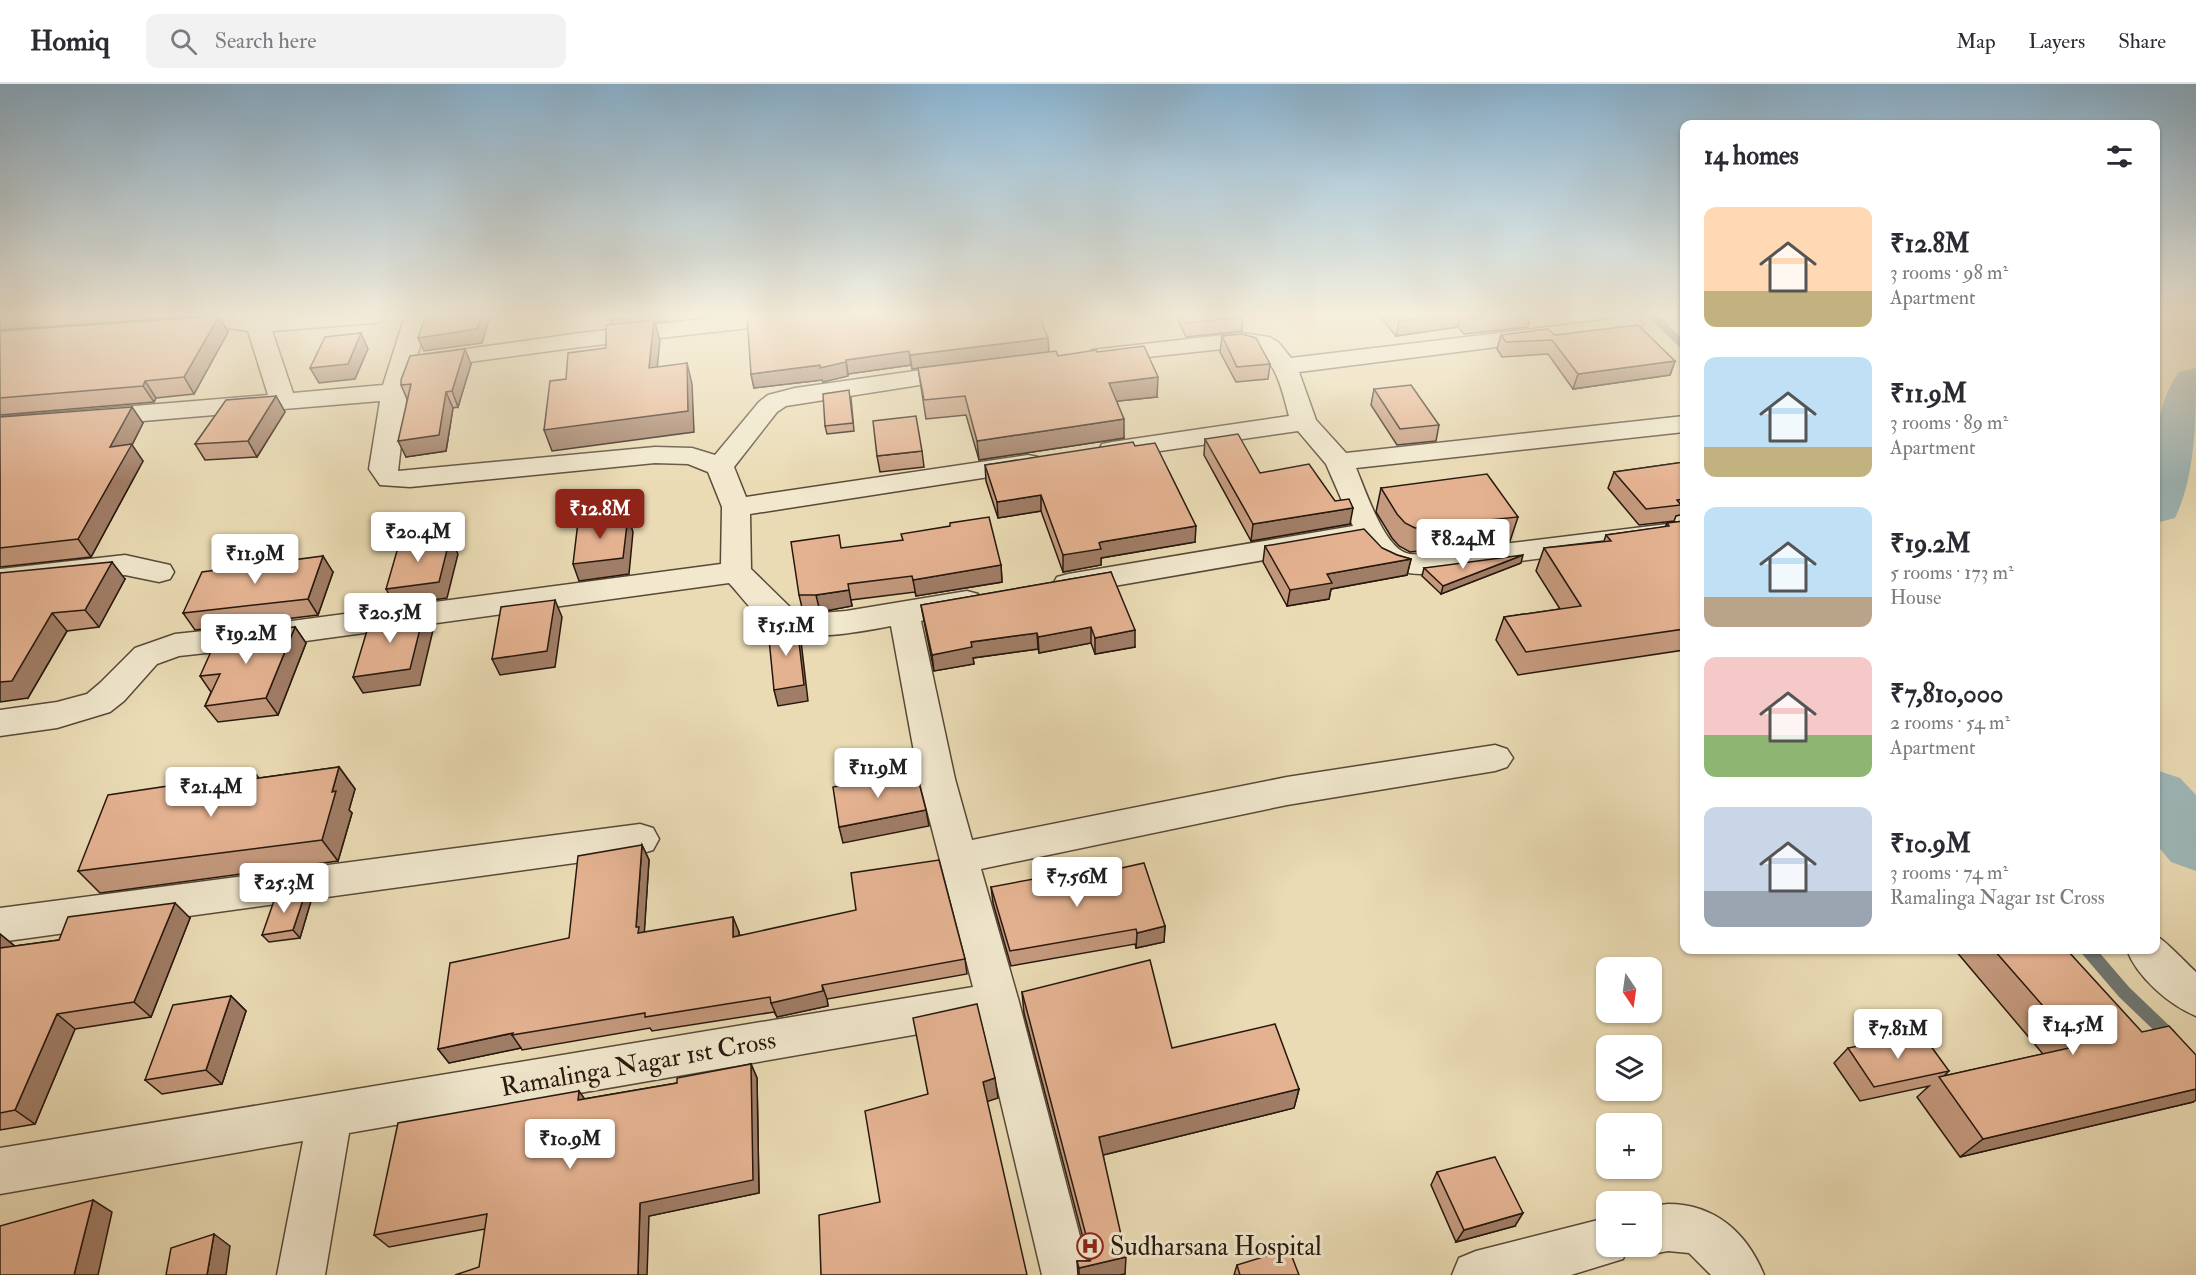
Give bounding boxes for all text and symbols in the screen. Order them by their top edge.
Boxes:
search box [146,14,566,68]
text: Homiq [30,24,110,59]
icon: search [167,25,200,58]
text: Search here [215,27,316,55]
text: Map [1956,28,1996,55]
text: Layers [2029,28,2085,55]
text: Share [2118,28,2166,55]
text: 14 homes [1704,140,1799,172]
icon: filters [2103,140,2136,173]
text: ₹12.8M [1890,228,1970,260]
icon: home [1752,231,1824,303]
text: 3 rooms · 98 m² [1890,260,2008,285]
text: Apartment [1890,285,1975,310]
text: ₹11.9M [1890,378,1967,410]
icon: home [1752,381,1824,453]
text: 3 rooms · 89 m² [1890,410,2008,435]
text: Apartment [1890,435,1975,460]
pin: ₹12.8M [551,489,649,540]
text: ₹12.8M [569,496,631,521]
pin: ₹20.4M [369,512,467,563]
text: ₹20.4M [385,519,451,544]
pin: ₹8.24M [1414,519,1512,570]
text: ₹8.24M [1431,526,1495,551]
text: ₹19.2M [1890,528,1971,560]
icon: home [1752,531,1824,603]
pin: ₹11.9M [206,534,304,585]
text: ₹11.9M [225,541,285,566]
text: 5 rooms · 173 m² [1890,560,2014,585]
text: House [1890,585,1941,610]
pin: ₹20.5M [341,593,439,644]
text: ₹20.5M [358,600,422,625]
pin: ₹15.1M [737,606,835,657]
text: ₹15.1M [757,613,815,638]
pin: ₹19.2M [197,614,295,665]
text: ₹19.2M [215,621,277,646]
text: ₹7,810,000 [1890,678,2003,710]
icon: home [1752,681,1824,753]
text: 2 rooms · 54 m² [1890,710,2010,735]
text: Apartment [1890,735,1975,760]
pin: ₹11.9M [829,748,927,799]
text: ₹11.9M [848,755,908,780]
pin: ₹21.4M [162,767,260,818]
text: ₹21.4M [179,774,243,799]
text: ₹10.9M [1890,828,1971,860]
icon: home [1752,831,1824,903]
pin: ₹7.56M [1028,857,1126,908]
text: 3 rooms · 74 m² [1890,860,2008,885]
pin: ₹25.3M [235,863,333,914]
text: ₹7.56M [1046,864,1108,889]
text: ₹25.3M [254,870,314,895]
text: Ramalinga Nagar 1st Cross [1890,885,2105,910]
north arrow [1596,957,1662,1023]
map controls [1596,957,1662,1257]
pin: ₹14.5M [2024,1005,2122,1056]
pin: ₹7.81M [1849,1009,1947,1060]
text: ₹14.5M [2042,1012,2104,1037]
text: ₹7.81M [1868,1016,1928,1041]
street label: Ramalinga Nagar 1st Cross [498,1024,778,1104]
button: layers [1596,1035,1662,1101]
button: + [1596,1113,1662,1179]
pin: ₹10.9M [521,1119,619,1170]
text: ₹10.9M [539,1126,601,1151]
button: − [1596,1191,1662,1257]
hospital icon: Sudharsana Hospital [1075,1231,1105,1261]
place label: Sudharsana Hospital [1110,1231,1322,1264]

